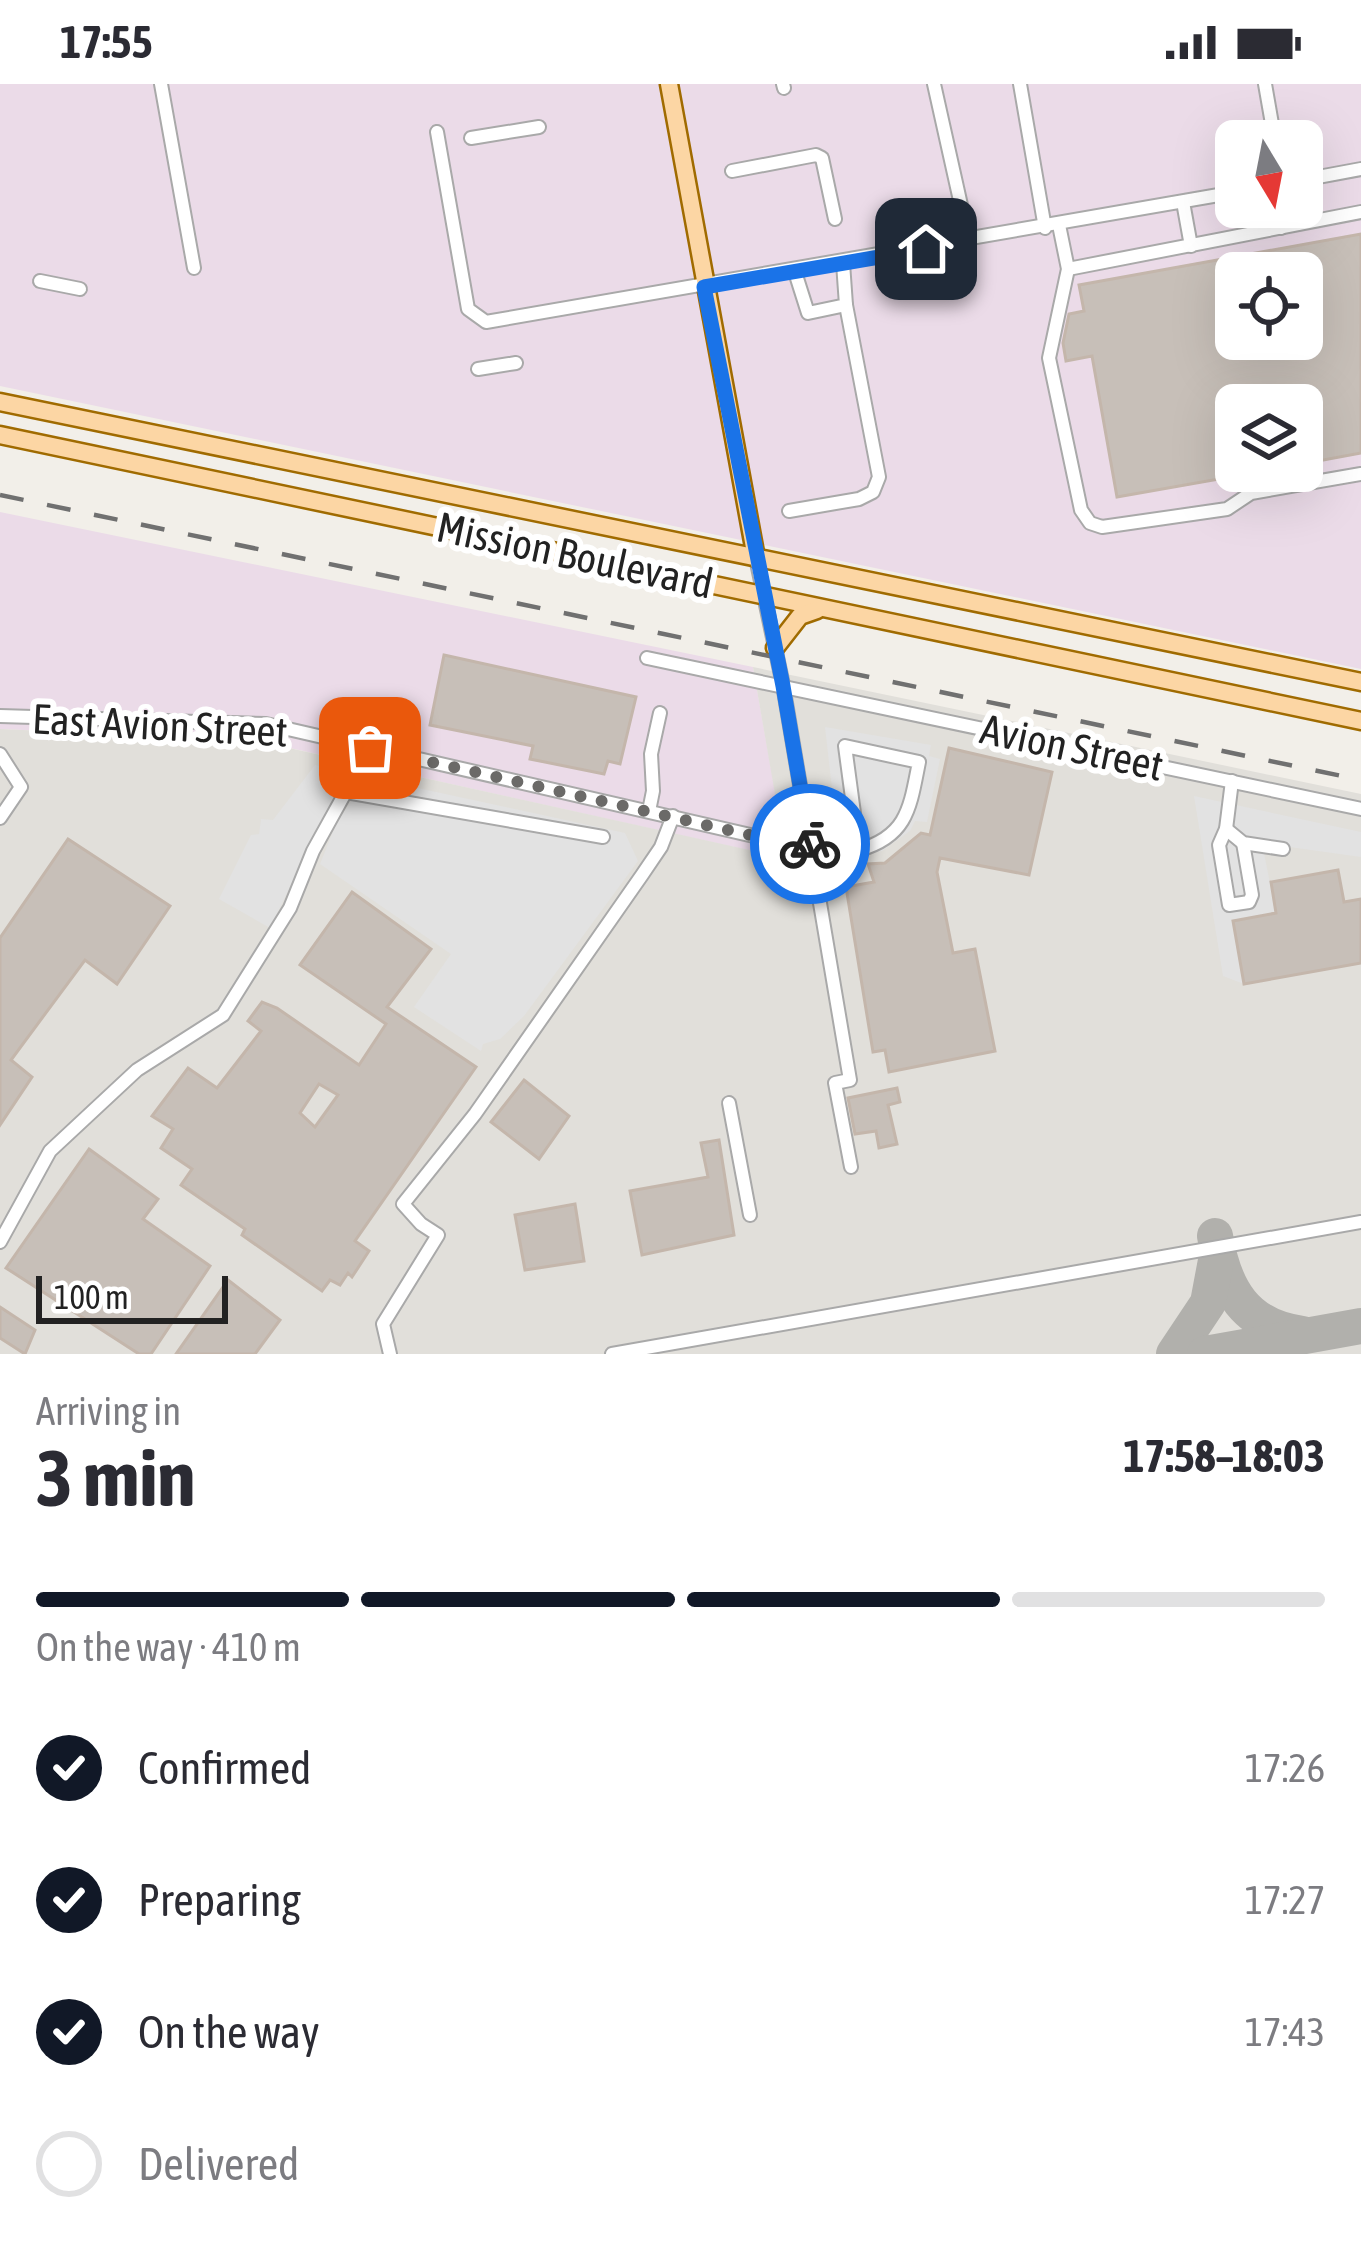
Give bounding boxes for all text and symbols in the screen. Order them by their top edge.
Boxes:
text: 17:55 [60,16,153,68]
north arrow [1215,120,1323,228]
map controls [1215,120,1323,492]
pin [875,198,977,300]
icon: home [893,216,959,282]
button: locate [1215,252,1323,360]
button: layers [1215,384,1323,492]
street label: Mission Boulevard [433,502,717,608]
street label: East Avion Street [31,694,289,756]
pin [319,697,421,799]
street label: Avion Street [976,704,1168,790]
icon: bag [337,715,403,781]
courier [750,784,870,904]
icon: bike [777,811,843,877]
scale bar [36,1270,228,1323]
text: 100 m [54,1278,129,1316]
text: Arriving in [36,1389,181,1433]
text: 17:58–18:03 [1123,1430,1325,1482]
text: 3 min [36,1433,195,1523]
text: On the way · 410 m [36,1625,301,1669]
icon: check [36,1735,102,1801]
text: Confirmed [138,1742,311,1794]
text: 17:26 [1245,1746,1325,1790]
icon: check [36,1867,102,1933]
text: Preparing [138,1874,301,1926]
text: 17:27 [1245,1878,1325,1922]
icon: check [36,1999,102,2065]
text: On the way [138,2006,320,2058]
text: 17:43 [1245,2010,1325,2054]
text: Delivered [138,2138,299,2190]

